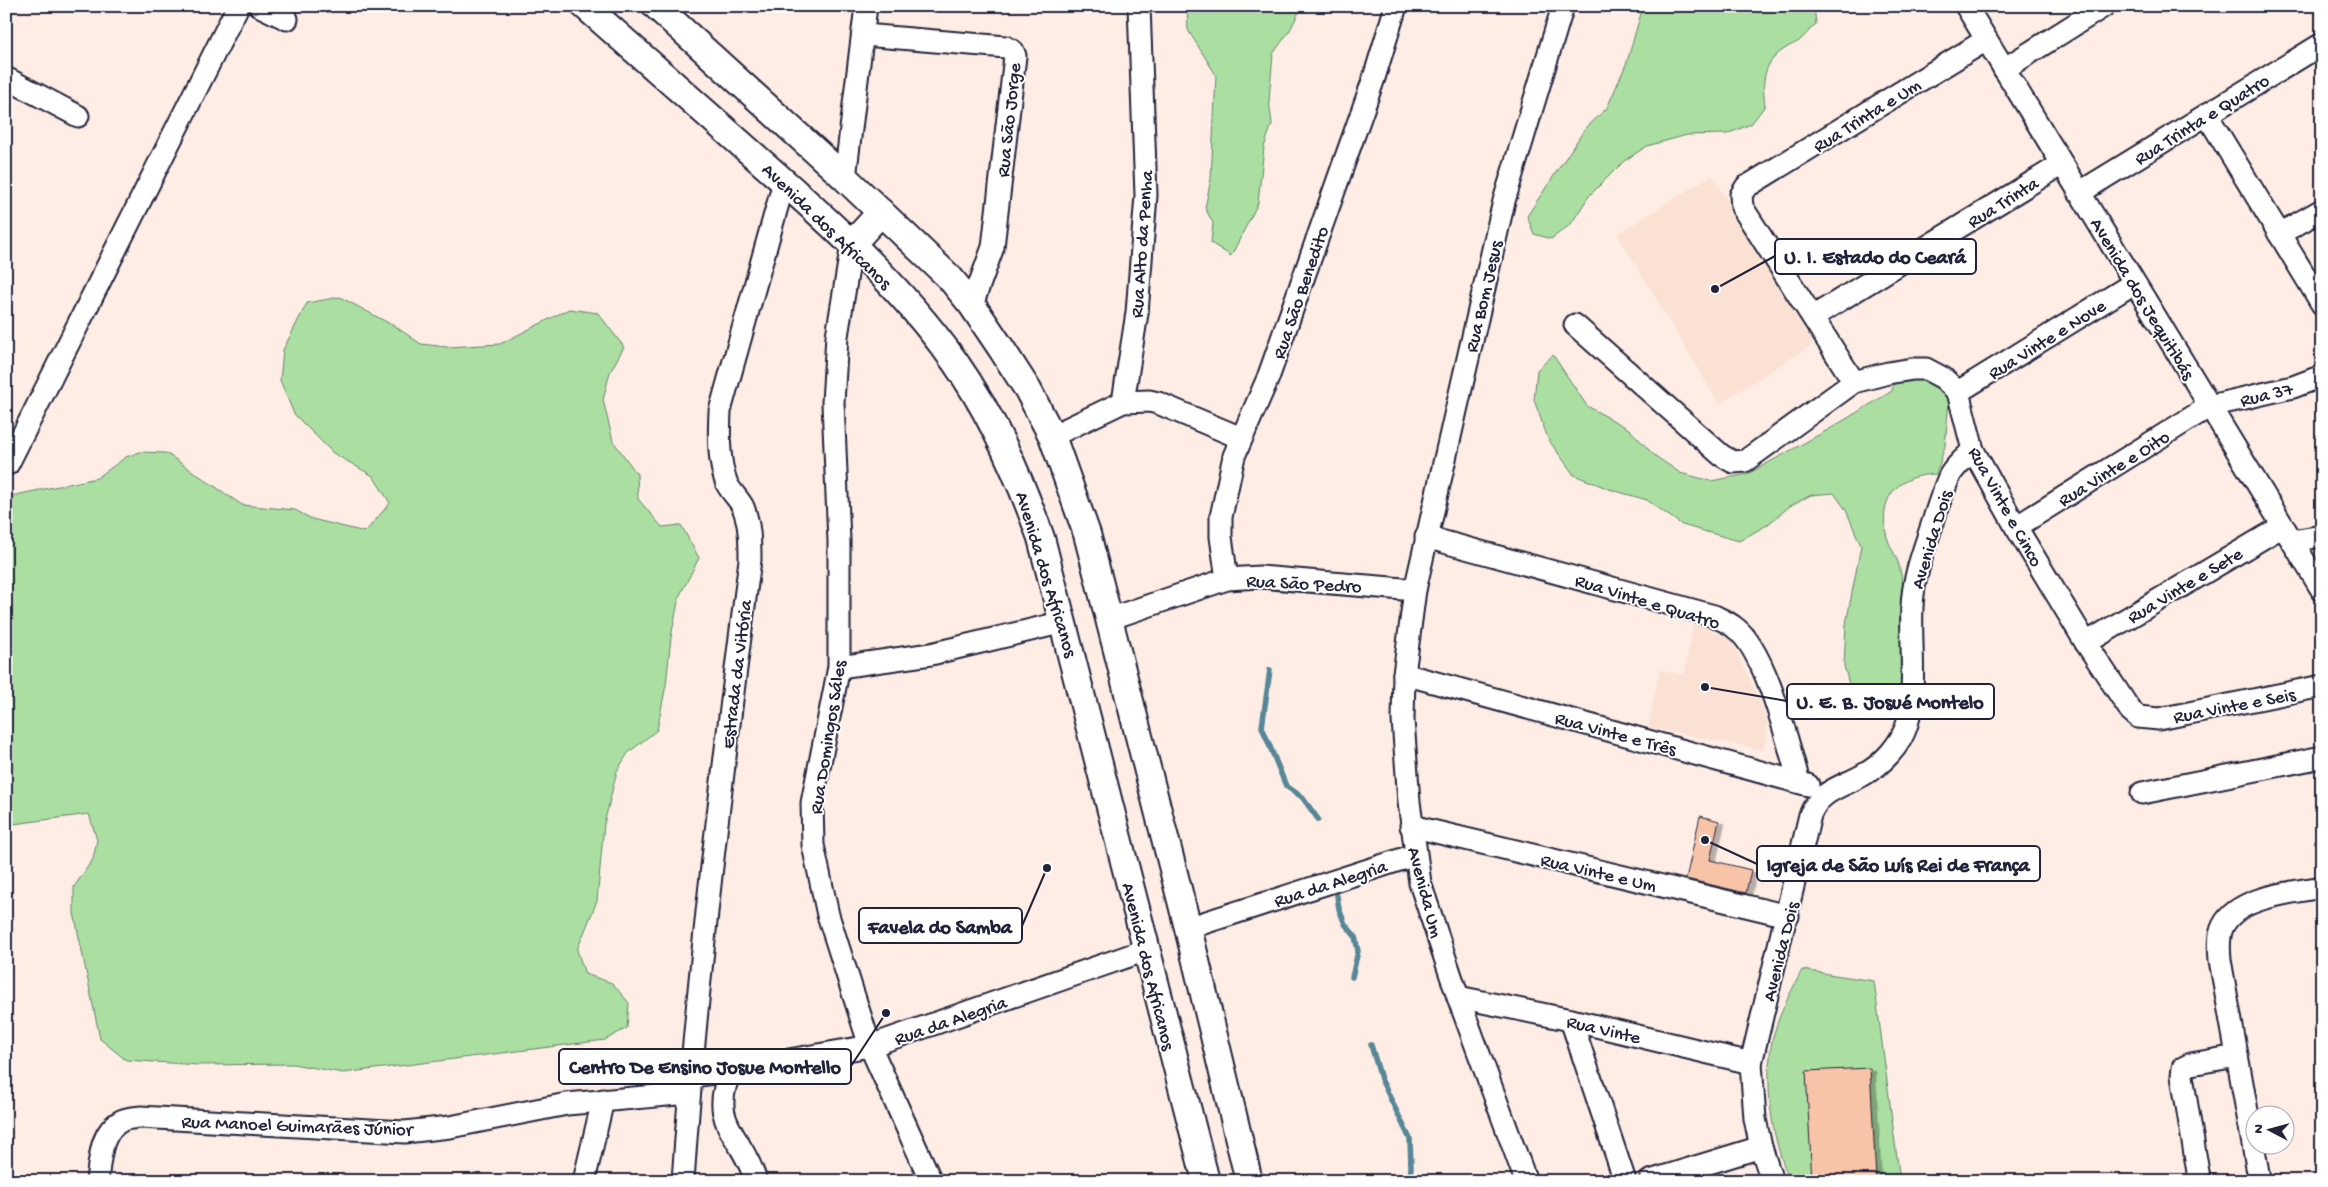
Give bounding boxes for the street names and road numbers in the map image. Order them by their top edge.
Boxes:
street label: Rua São Jorge [993,62,1028,179]
street label: Rua Trinta e Quatro [2131,70,2275,172]
street label: Rua Trinta e Um [1810,74,1926,159]
street label: Avenida dos Africanos [756,160,896,296]
street label: Rua Alto da Penha [1127,168,1160,319]
street label: Rua Trinta [1964,172,2045,235]
street label: Avenida dos Jequitibás [2084,215,2199,386]
street label: Rua São Benedito [1269,224,1336,363]
street label: Rua Bom Jesus [1461,238,1510,355]
street label: Rua Vinte e Nove [1985,295,2111,386]
street label: Rua 37 [2238,378,2297,414]
street label: Rua Vinte e Oito [2055,426,2175,513]
street label: Rua Vinte e Cinco [1961,444,2046,572]
street label: Avenida Dois [1907,487,1960,592]
street label: Avenida dos Africanos [1009,489,1081,662]
street label: Rua Vinte e Sete [2124,544,2248,630]
street label: Rua Vinte e Quatro [1572,570,1722,636]
street label: Rua São Pedro [1245,571,1362,600]
street label: Estrada da Vitória [718,597,759,750]
street label: Rua Domingos Sáles [806,658,853,816]
street label: Rua Vinte e Seis [2172,684,2299,731]
street label: Rua Vinte e Três [1552,708,1679,763]
street label: Avenida Um [1400,845,1447,941]
street label: Rua Vinte e Um [1538,850,1659,899]
street label: Rua da Alegria [1272,856,1392,914]
street label: Avenida dos Africanos [1115,881,1179,1054]
street label: Avenida Dois [1759,899,1806,1004]
street label: Rua da Alegria [892,992,1012,1052]
street label: Rua Vinte [1564,1012,1643,1051]
street label: Rua Manoel Guimarães Júnior [181,1112,415,1143]

